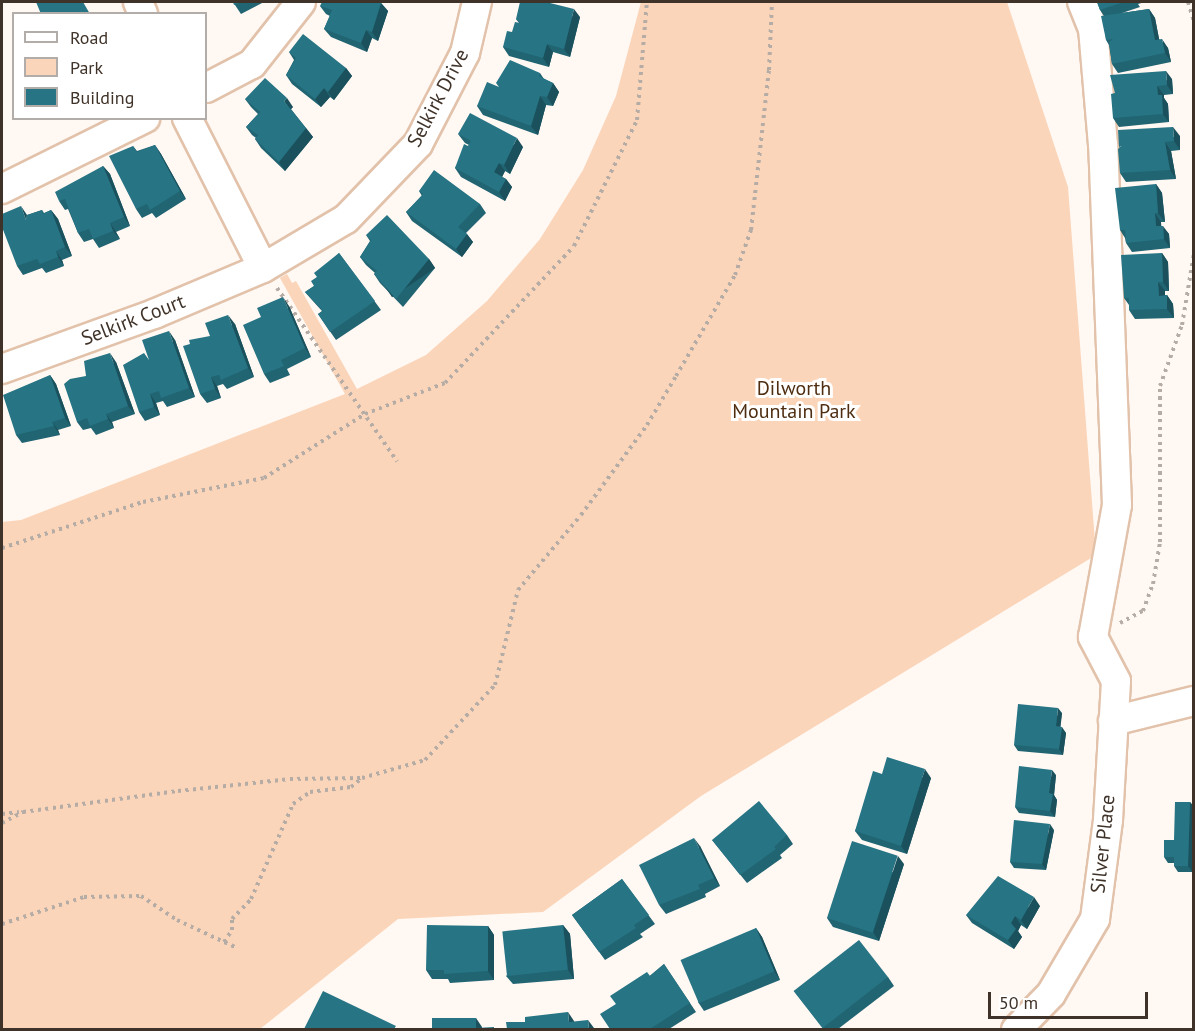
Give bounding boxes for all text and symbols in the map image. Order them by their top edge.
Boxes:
legend [12,12,207,120]
text: Road [70,26,108,49]
street label: Selkirk Drive [402,45,474,151]
text: Park [70,56,103,79]
text: Building [70,86,134,109]
street label: Selkirk Court [78,289,188,351]
park label: Dilworth Mountain Park [732,377,856,424]
street label: Silver Place [1086,793,1120,895]
scale bar [991,980,1152,1018]
text: 50 m [999,991,1038,1014]

